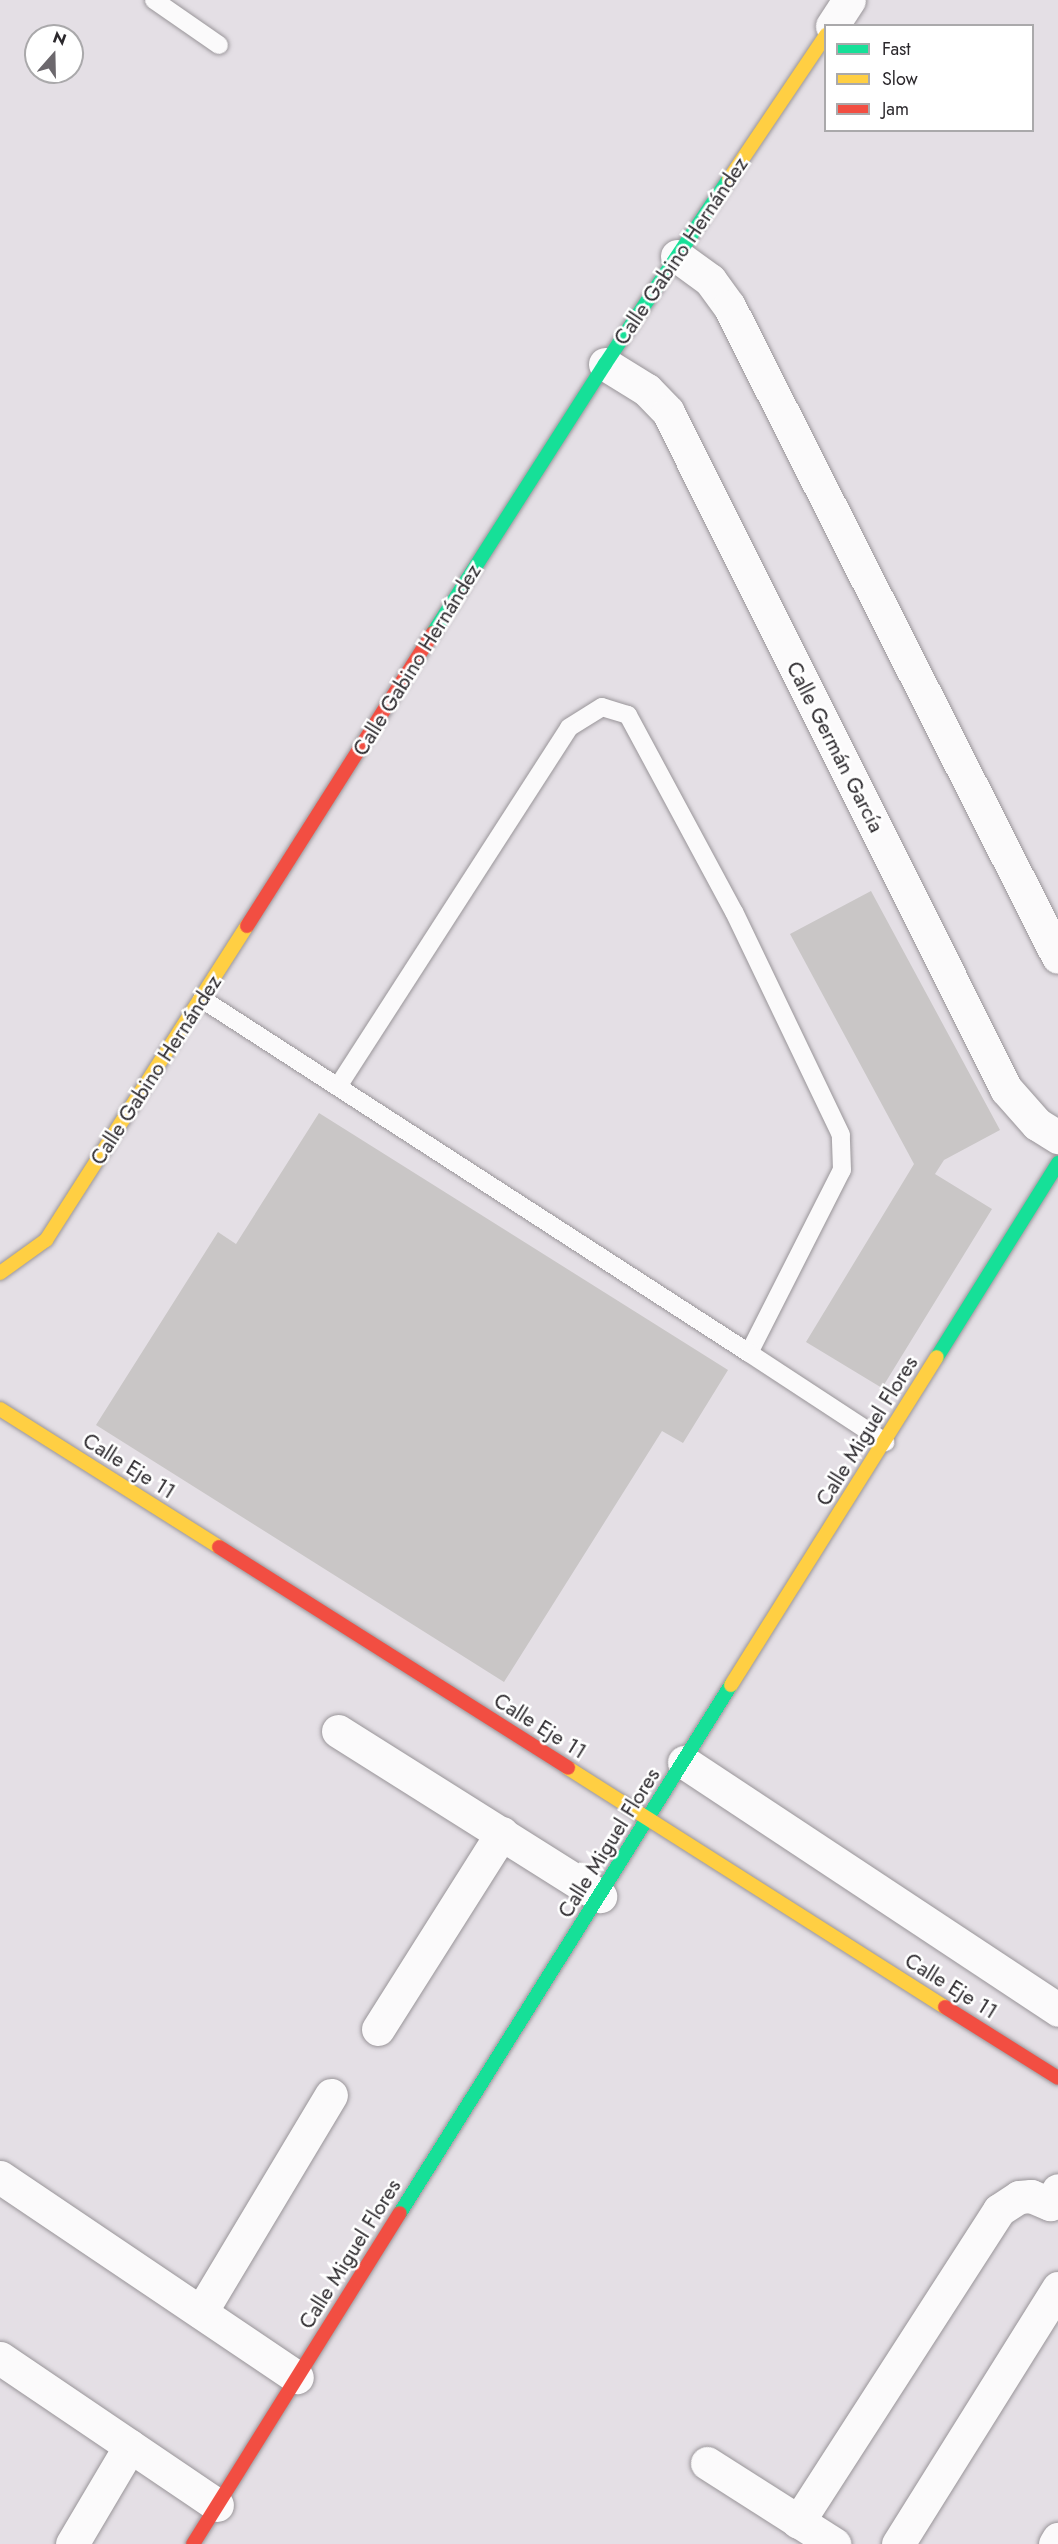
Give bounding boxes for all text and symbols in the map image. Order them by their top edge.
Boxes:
north arrow [24,24,84,84]
legend [824,24,1034,132]
text: N [50,26,70,51]
text: Fast [882,36,911,62]
text: Slow [882,66,918,92]
text: Jam [882,96,909,122]
street label: Calle Gabino Hernández [609,152,753,350]
street label: Calle Gabino Hernández [348,560,486,760]
street label: Calle Germán García [781,657,889,837]
street label: Calle Gabino Hernández [85,970,227,1170]
street label: Calle Miguel Flores [811,1352,923,1510]
street label: Calle Eje 11 [78,1428,180,1504]
street label: Calle Eje 11 [489,1688,591,1764]
street label: Calle Miguel Flores [553,1764,665,1922]
street label: Calle Eje 11 [900,1948,1002,2024]
street label: Calle Miguel Flores [294,2175,406,2333]

